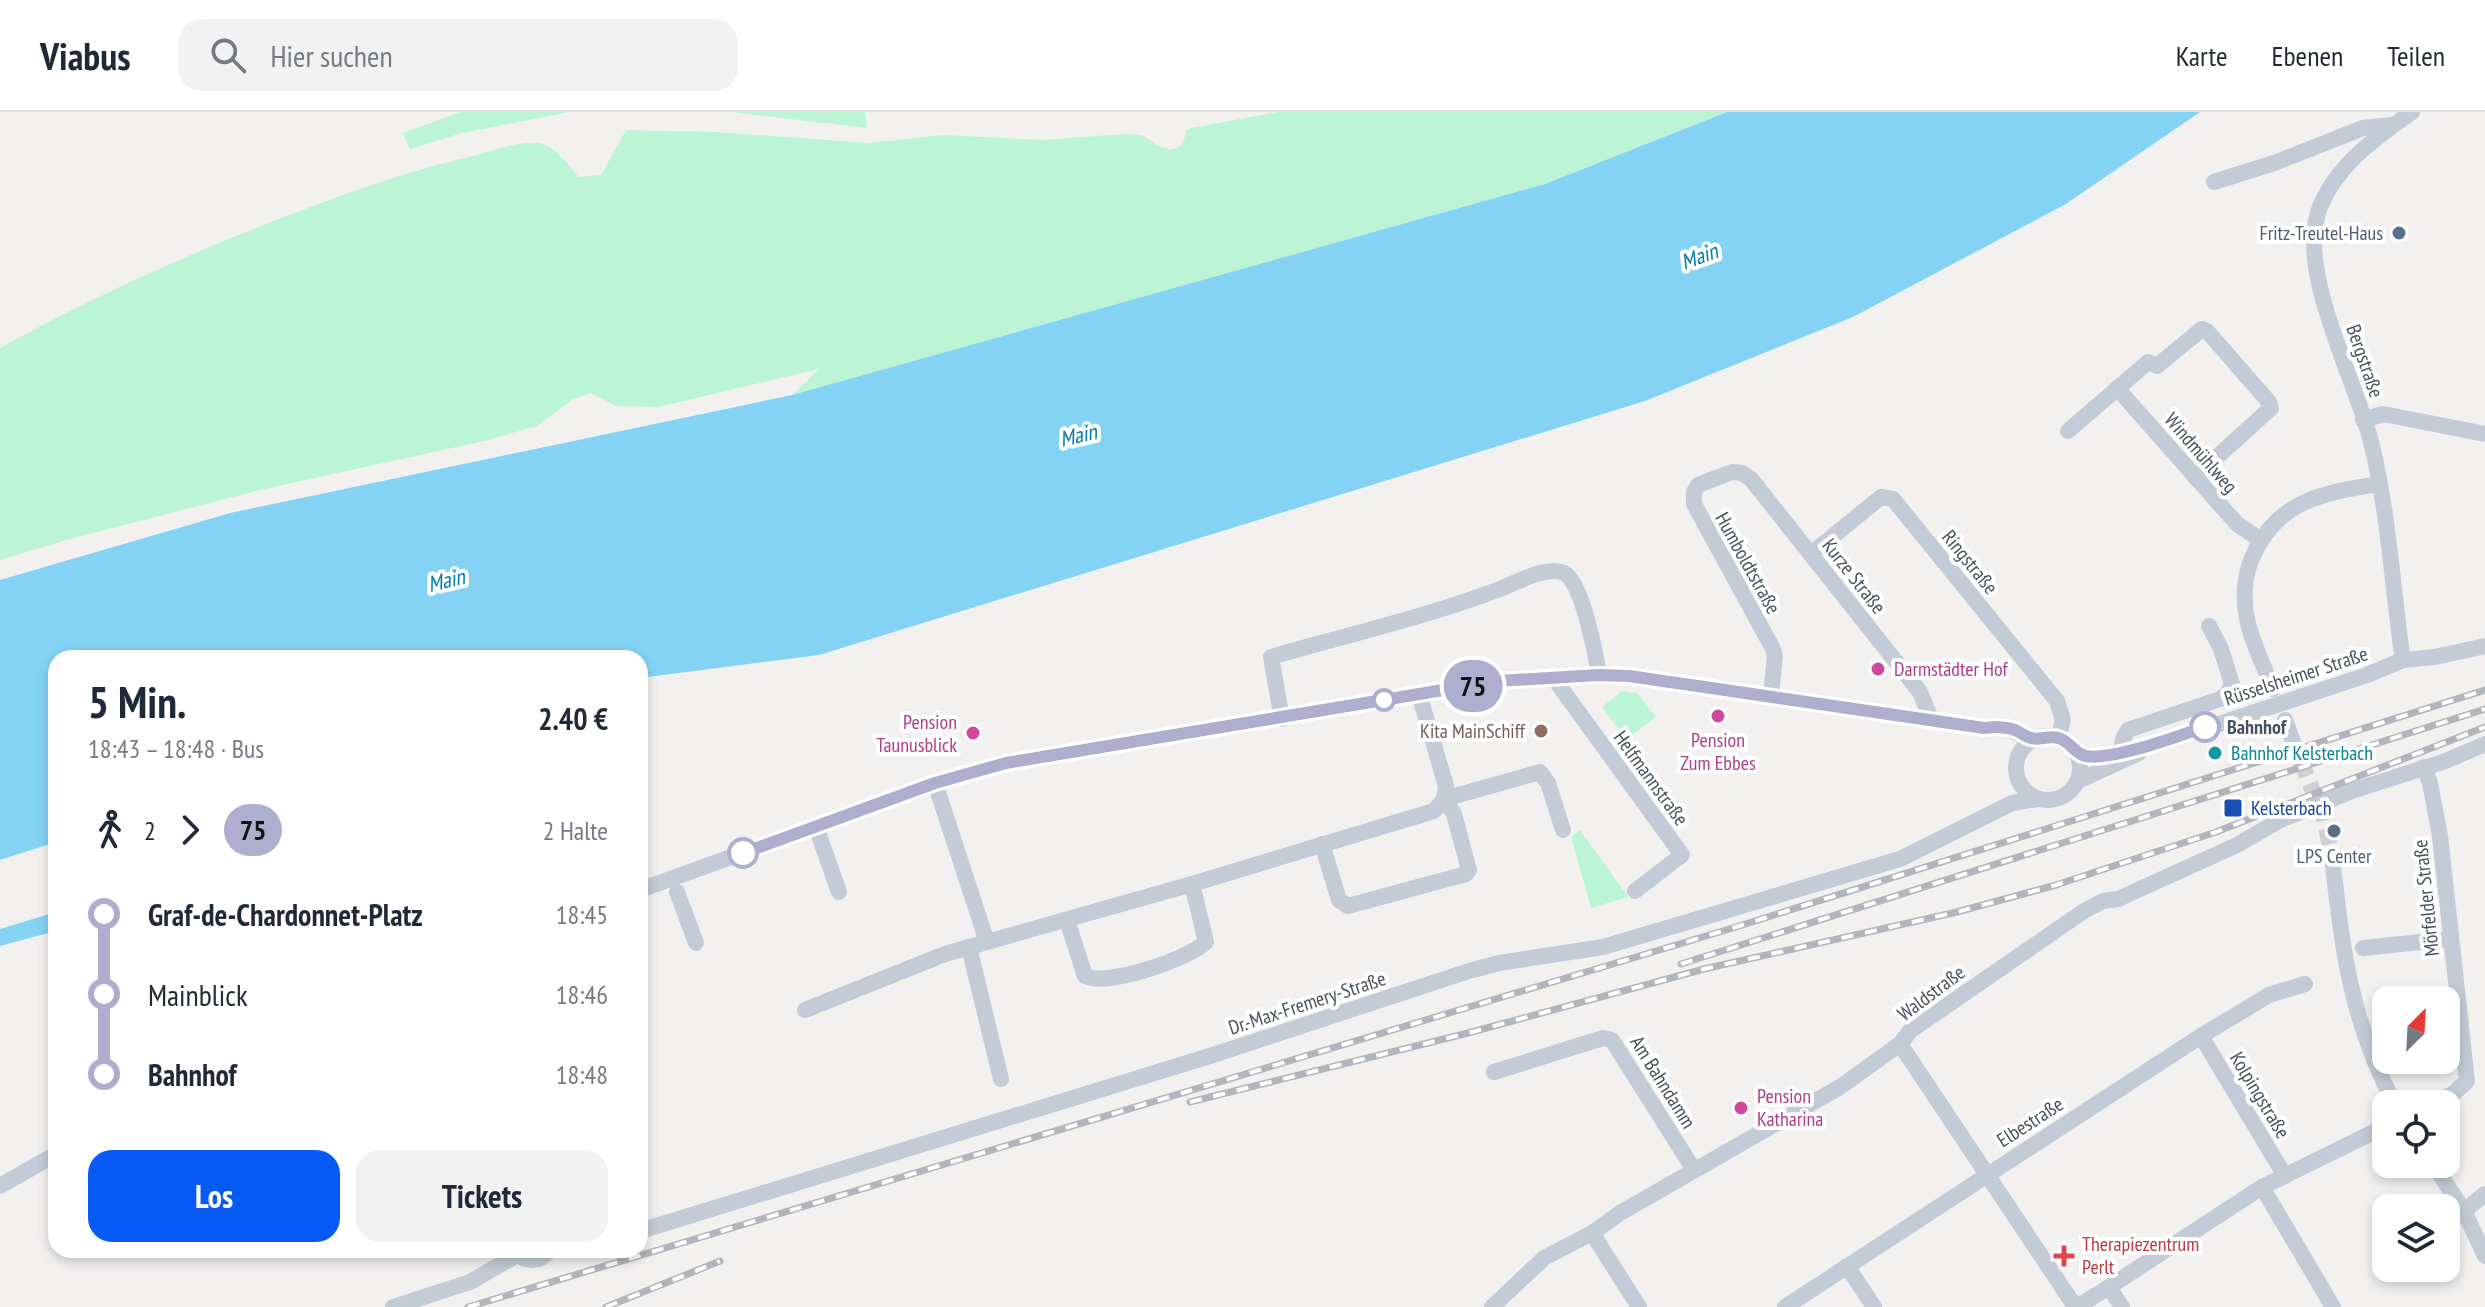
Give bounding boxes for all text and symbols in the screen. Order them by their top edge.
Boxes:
search box [178,19,738,91]
text: Viabus [40,31,130,80]
icon: search [206,33,250,77]
text: Hier suchen [270,36,393,75]
text: Karte [2176,37,2227,74]
text: Ebenen [2271,37,2343,74]
text: Teilen [2387,37,2445,74]
place label: Fritz-Treutel-Haus [2260,220,2383,246]
marker: Fritz-Treutel-Haus [2390,224,2408,242]
water label: Main [1677,236,1723,276]
street label: Bergstraße [2340,321,2390,401]
street label: Windmühlweg [2159,407,2243,499]
water label: Main [1057,417,1101,453]
street label: Humboldtstraße [1709,508,1787,618]
street label: Ringstraße [1936,525,2004,599]
street label: Kurze Straße [1816,533,1892,619]
water label: Main [425,562,469,598]
street label: Rüsselsheimer Straße [2221,641,2371,711]
place label: Darmstädter Hof [1894,656,2008,682]
line badge: 75 [1437,660,1509,712]
marker: Darmstädter Hof [1869,660,1887,678]
text: 75 [1460,667,1486,704]
text: 5 Min. [88,673,186,730]
unlabelled marker [1373,689,1395,711]
text: 2.40 € [538,699,608,738]
marker: Pension Zum Ebbes [1709,707,1727,725]
place label: Pension Taunusblick [876,709,957,758]
marker: Bahnhof [2190,712,2220,742]
place label: Bahnhof [2227,714,2288,740]
place label: Kita MainSchiff [1420,718,1526,744]
marker: Kita MainSchiff [1532,722,1550,740]
marker: Pension Taunusblick [964,724,982,742]
street label: Helfmannstraße [1608,725,1694,831]
place label: Pension Zum Ebbes [1680,727,1756,776]
text: 18:43 – 18:48 · Bus [88,732,264,765]
place label: Bahnhof Kelsterbach [2231,740,2373,766]
marker: Bahnhof Kelsterbach [2206,744,2224,762]
place label: Kelsterbach [2251,795,2331,821]
marker: Kelsterbach [2222,797,2244,819]
icon: walk [88,808,132,852]
icon: forward [168,808,212,852]
text: 75 [240,811,266,848]
text: 2 [144,814,156,847]
text: 2 Halte [543,814,608,847]
marker: LPS Center [2325,822,2343,840]
unlabelled marker [728,838,758,868]
street label: Mörfelder Straße [2407,838,2445,958]
place label: LPS Center [2297,843,2372,869]
text: Graf-de-Chardonnet-Platz [148,895,423,934]
text: 18:45 [556,898,608,931]
street label: Waldstraße [1892,959,1970,1027]
street label: Dr.-Max-Fremery-Straße [1225,965,1389,1041]
text: Mainblick [148,975,248,1014]
text: 18:46 [556,978,608,1011]
north arrow [2372,986,2460,1074]
map controls [2372,986,2460,1282]
street label: Am Bahndamm [1624,1031,1702,1133]
street label: Kolpingstraße [2224,1047,2296,1143]
text: Bahnhof [148,1055,237,1094]
text: 18:48 [556,1058,608,1091]
place label: Pension Katharina [1757,1083,1823,1132]
button: locate [2372,1090,2460,1178]
street label: Elbestraße [1992,1091,2068,1153]
marker: Pension Katharina [1732,1099,1750,1117]
button: Los [88,1150,340,1242]
button: Tickets [356,1150,608,1242]
button: layers [2372,1194,2460,1282]
place label: Therapiezentrum Perlt [2082,1231,2199,1280]
marker: Therapiezentrum Perlt [2053,1245,2075,1267]

